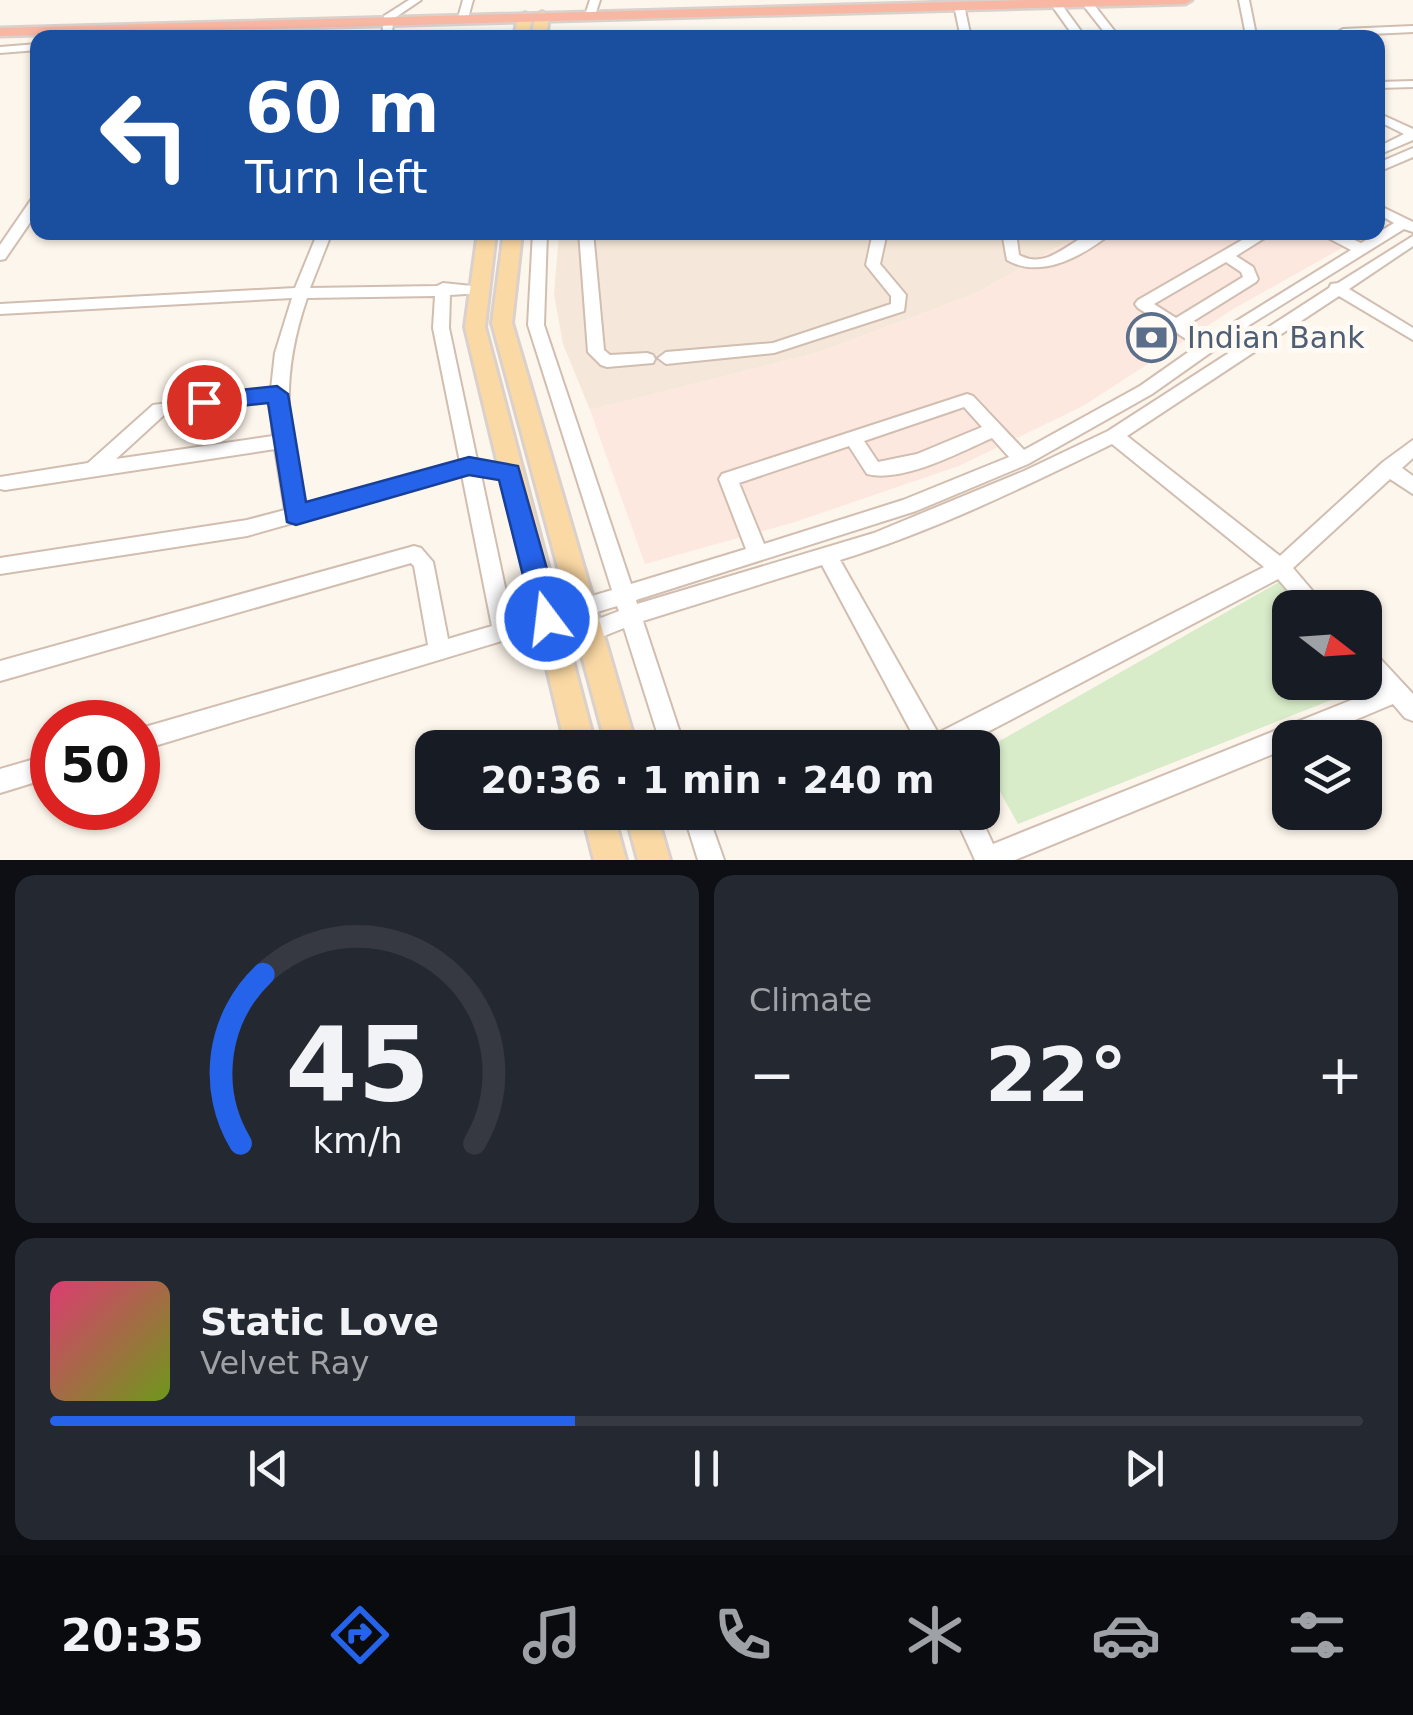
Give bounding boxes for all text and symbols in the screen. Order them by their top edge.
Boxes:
text: 60 m [245,67,440,149]
icon: left [80,70,210,200]
text: Turn left [245,151,428,204]
bank icon: Indian Bank [1126,312,1178,364]
place label: Indian Bank [1187,320,1365,355]
pin [162,360,247,445]
icon: arrive [177,375,232,430]
position arrow [495,567,599,671]
north arrow [1272,590,1382,700]
map controls [1272,590,1382,830]
speed limit sign: 50 [30,700,160,830]
button: layers [1272,720,1382,830]
text: 20:36 · 1 min · 240 m [480,758,935,802]
text: Climate [749,981,872,1019]
text: 45 [285,1004,429,1126]
text: 22° [985,1031,1127,1119]
text: − [749,1043,795,1107]
text: + [1317,1043,1363,1107]
text: km/h [312,1120,402,1161]
text: Static Love [200,1300,439,1344]
text: Velvet Ray [200,1344,369,1382]
icon: previous [241,1441,296,1496]
icon: pause [679,1441,734,1496]
icon: next [1117,1441,1172,1496]
icon: directions [325,1600,395,1670]
icon: music [517,1600,587,1670]
icon: phone [708,1600,778,1670]
icon: climate [900,1600,970,1670]
icon: car [1091,1600,1161,1670]
icon: filters [1282,1600,1352,1670]
text: 20:35 [61,1609,204,1662]

